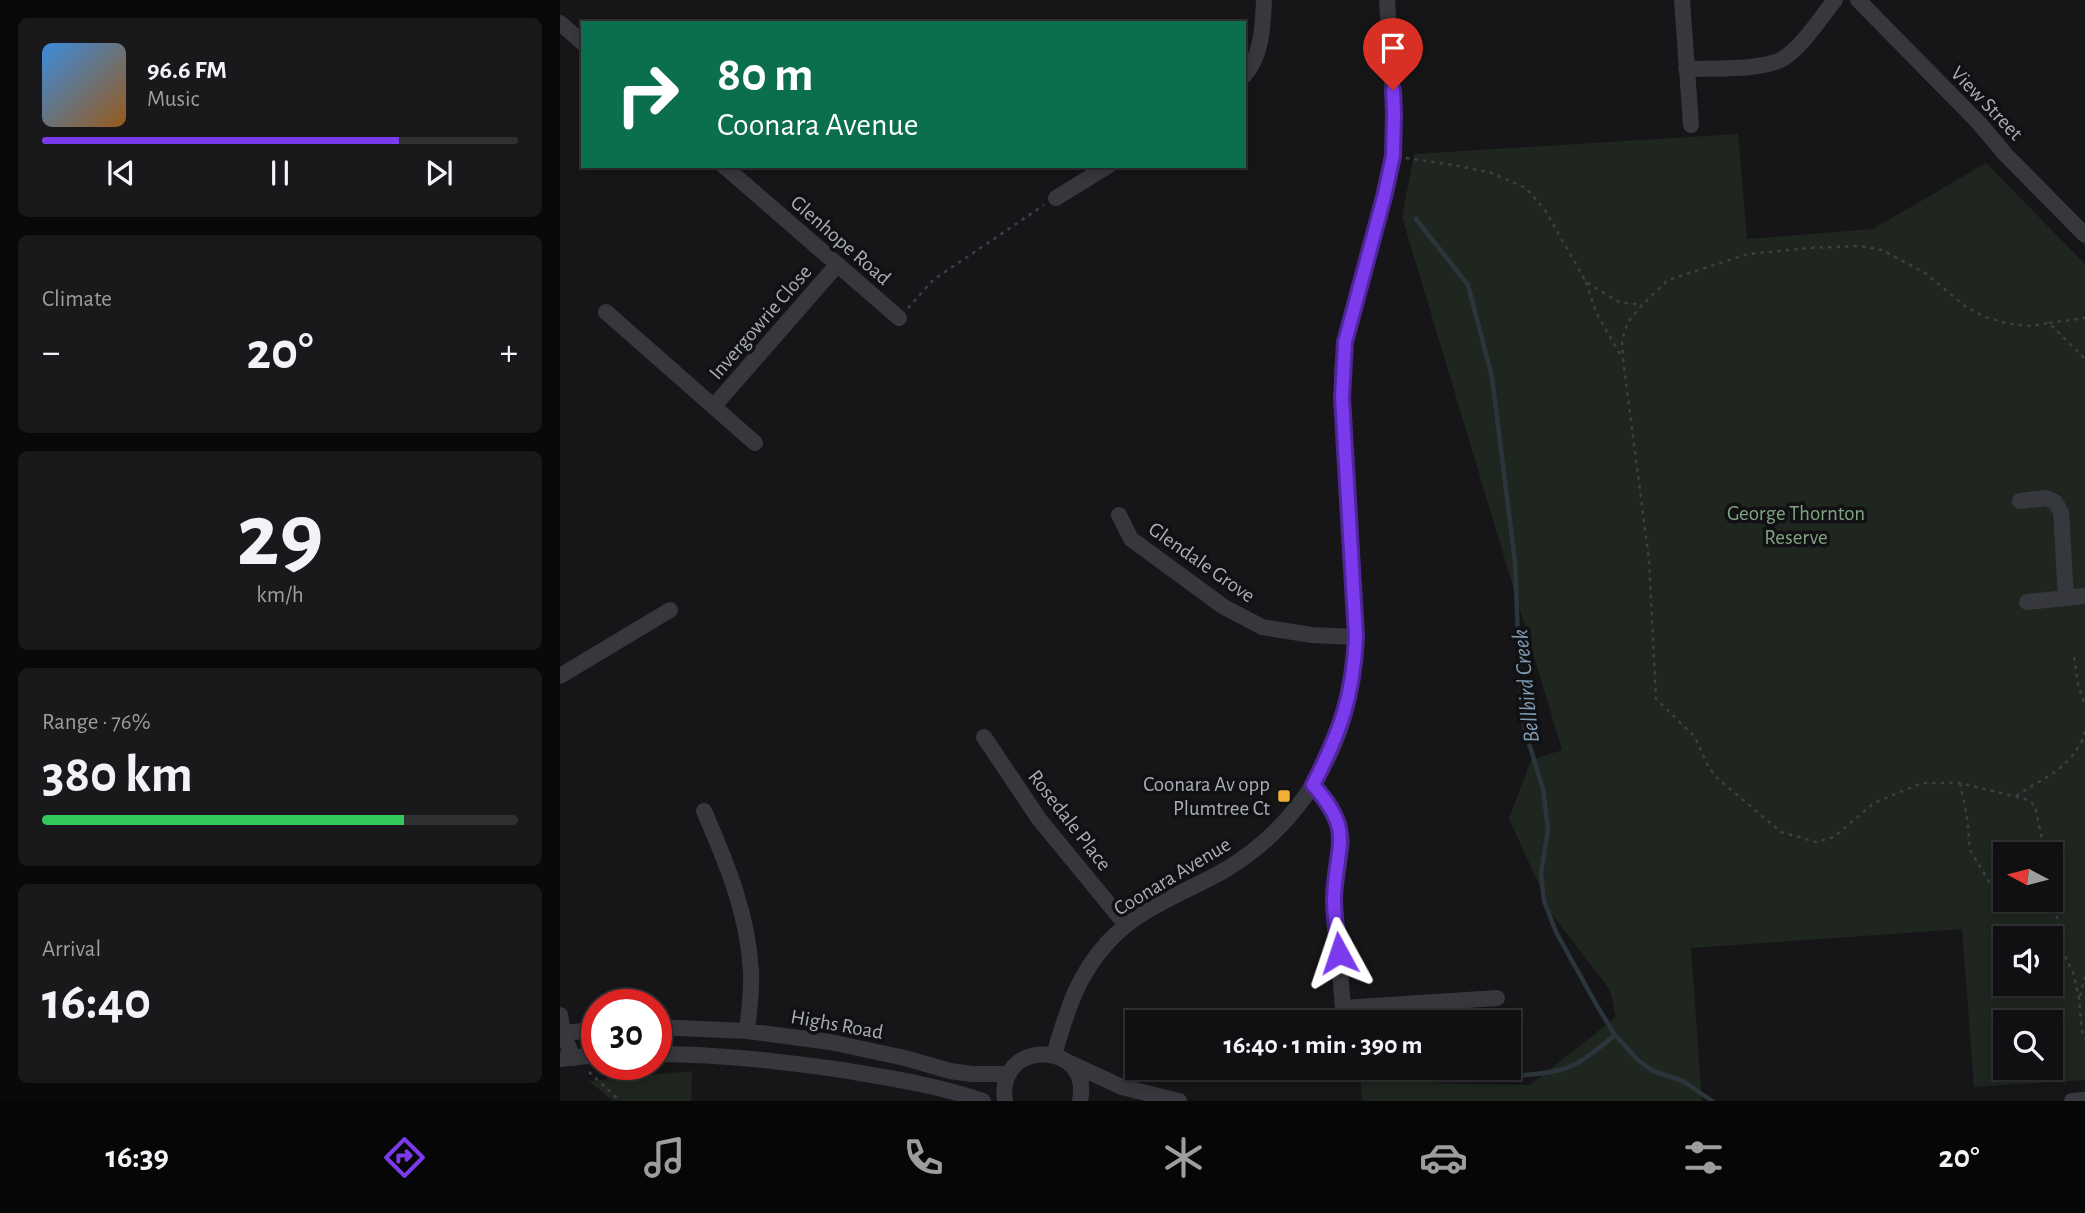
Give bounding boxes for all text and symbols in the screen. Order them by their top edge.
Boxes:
pin [1363,18,1423,90]
icon: arrive [1374,29,1412,67]
icon: right [602,49,693,140]
text: 80 m [717,51,814,100]
text: 96.6 FM [147,57,227,83]
street label: View Street [1947,62,2027,145]
text: Music [147,88,199,111]
text: Coonara Avenue [717,109,918,141]
icon: previous [102,154,140,192]
icon: pause [261,154,299,192]
icon: next [420,154,458,192]
street label: Glenhope Road [787,191,895,289]
street label: Invergowrie Close [705,261,816,384]
text: Climate [42,288,112,311]
text: 20° [247,326,313,378]
text: − [42,334,60,372]
text: + [500,334,518,372]
text: 29 [237,491,323,582]
park label: George Thornton Reserve [1727,503,1865,548]
street label: Glendale Grove [1145,518,1259,607]
text: km/h [256,584,304,607]
water label: Bellbird Creek [1509,627,1544,744]
text: Range · 76% [42,711,151,734]
text: 380 km [42,749,193,801]
street label: Rosedale Place [1024,766,1115,875]
place label: Coonara Av opp Plumtree Ct [1143,774,1270,819]
marker: Coonara Av opp Plumtree Ct [1276,788,1292,804]
street label: Coonara Avenue [1110,833,1234,919]
north arrow [1993,842,2063,912]
map controls [1993,842,2063,1080]
position arrow [1302,916,1376,990]
button: sound [1993,926,2063,996]
text: Arrival [42,938,101,961]
text: 16:40 [42,976,151,1028]
speed limit sign: 30 [581,989,672,1080]
street label: Highs Road [789,1006,885,1043]
button: search [1993,1010,2063,1080]
text: 16:40 · 1 min · 390 m [1223,1032,1423,1058]
icon: directions [380,1133,429,1182]
icon: music [640,1133,689,1182]
icon: phone [899,1133,948,1182]
icon: climate [1159,1133,1208,1182]
icon: car [1419,1133,1468,1182]
icon: filters [1679,1133,1728,1182]
text: 16:39 [105,1141,169,1173]
text: 20° [1938,1141,1980,1173]

